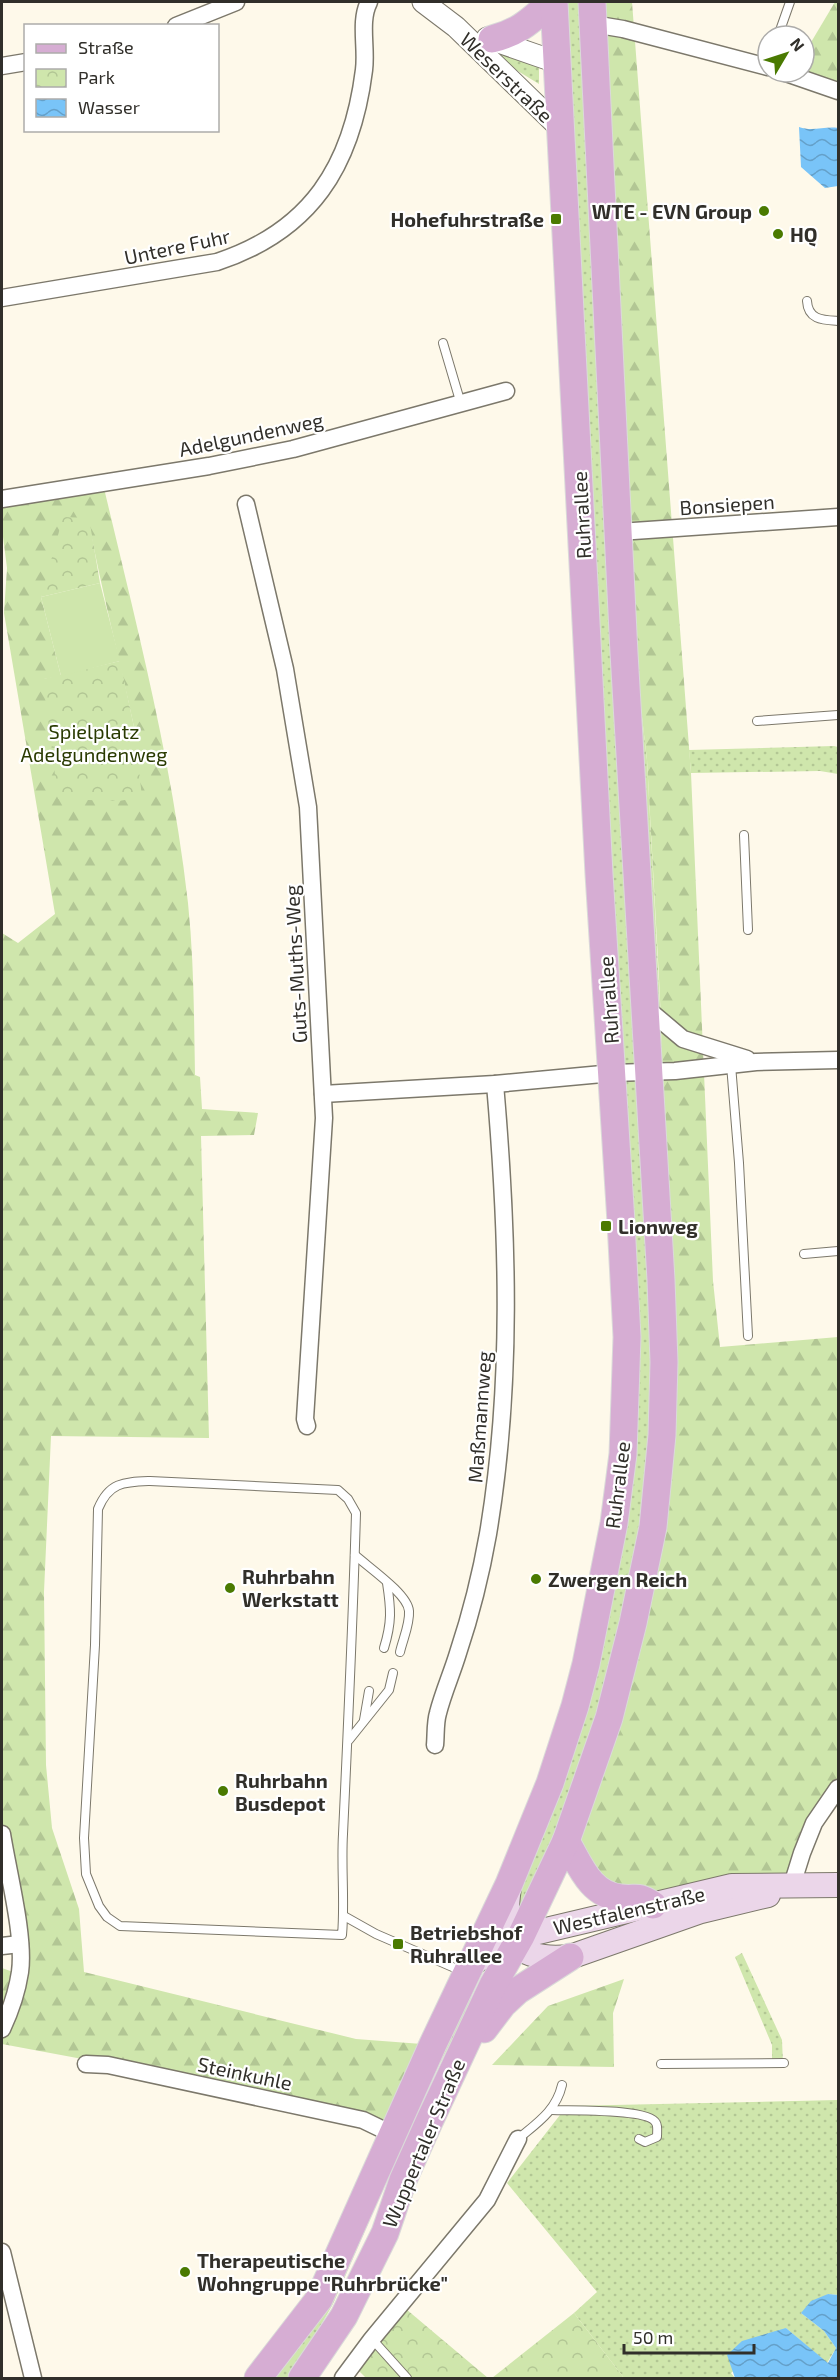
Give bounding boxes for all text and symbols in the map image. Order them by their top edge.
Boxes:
legend [24,24,219,132]
north arrow [756,24,816,84]
street label: Weserstraße [456,27,558,127]
text: N [787,34,809,55]
text: Straße [78,36,134,58]
text: Park [78,66,115,88]
text: Wasser [78,96,140,118]
place label: WTE - EVN Group [592,199,752,223]
marker: WTE - EVN Group [757,204,771,218]
place label: Hohefuhrstraße [390,207,544,231]
marker: Hohefuhrstraße [549,212,563,226]
place label: HQ [790,222,818,247]
street label: Untere Fuhr [122,223,232,269]
marker: HQ [771,227,785,241]
street label: Adelgundenweg [177,407,325,461]
street label: Ruhrallee [567,471,595,559]
street label: Bonsiepen [679,489,775,519]
park label: Spielplatz Adelgundenweg [21,719,167,766]
street label: Guts-Muths-Weg [279,884,311,1044]
street label: Ruhrallee [593,955,623,1045]
place label: Lionweg [618,1214,698,1238]
marker: Lionweg [599,1219,613,1233]
street label: Maßmannweg [462,1350,496,1484]
street label: Ruhrallee [600,1440,634,1530]
place label: Ruhrbahn Werkstatt [242,1564,339,1611]
place label: Zwergen Reich [548,1567,687,1591]
marker: Zwergen Reich [529,1572,543,1586]
marker: Ruhrbahn Werkstatt [223,1581,237,1595]
place label: Ruhrbahn Busdepot [235,1768,328,1815]
marker: Ruhrbahn Busdepot [216,1784,230,1798]
street label: Westfalenstraße [551,1881,707,1939]
place label: Betriebshof Ruhrallee [410,1920,523,1967]
marker: Betriebshof Ruhrallee [391,1937,405,1951]
street label: Steinkuhle [196,2051,294,2095]
street label: Wuppertaler Straße [377,2055,469,2231]
place label: Therapeutische Wohngruppe "Ruhrbrücke" [197,2248,448,2295]
marker: Therapeutische Wohngruppe "Ruhrbrücke" [178,2265,192,2279]
scale bar [624,2317,754,2355]
text: 50 m [633,2326,673,2348]

